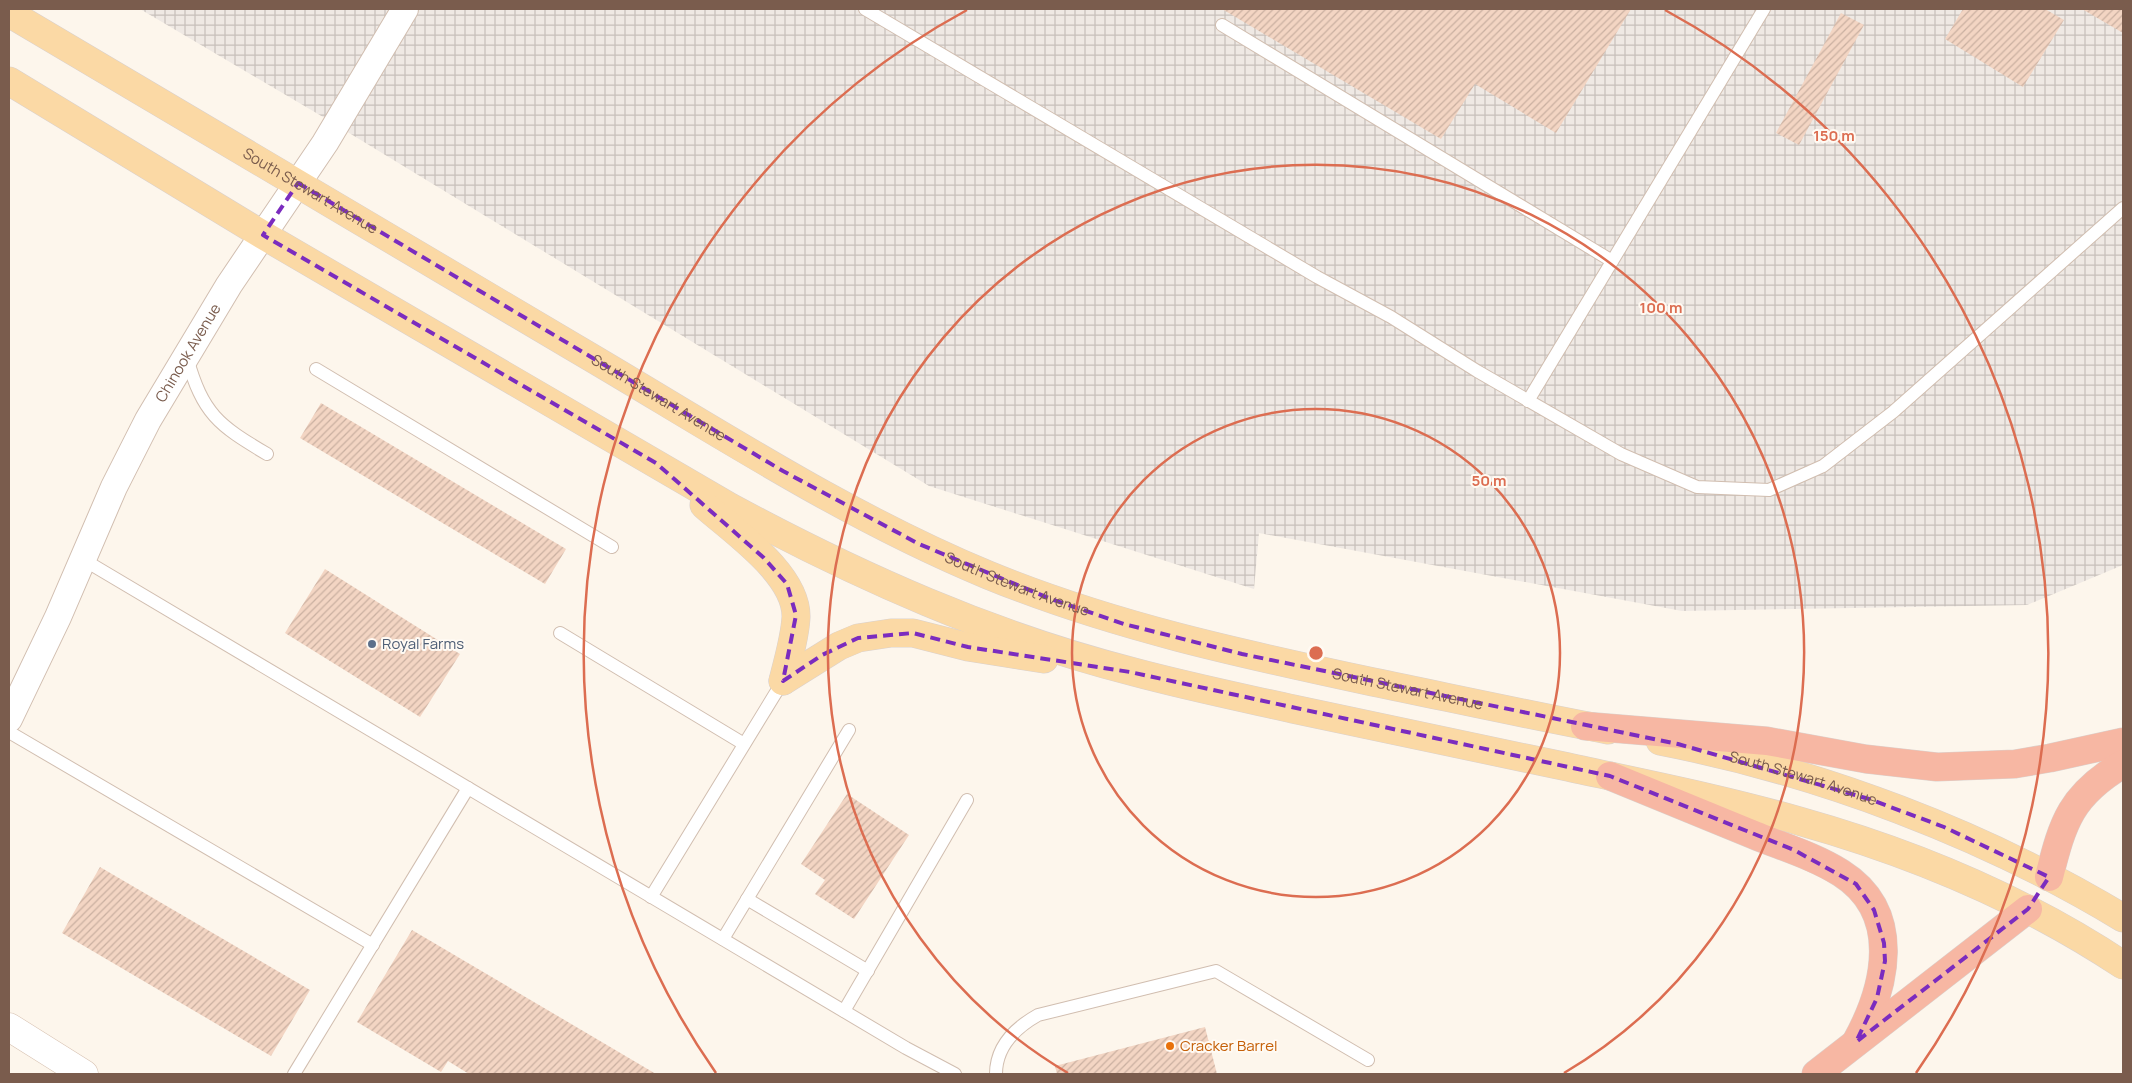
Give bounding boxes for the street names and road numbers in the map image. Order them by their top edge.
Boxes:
street label: South Stewart Avenue [239,143,382,239]
street label: Chinook Avenue [150,299,226,406]
street label: South Stewart Avenue [587,349,730,446]
street label: South Stewart Avenue [941,547,1093,621]
street label: South Stewart Avenue [1330,663,1485,715]
street label: South Stewart Avenue [1727,746,1880,811]

